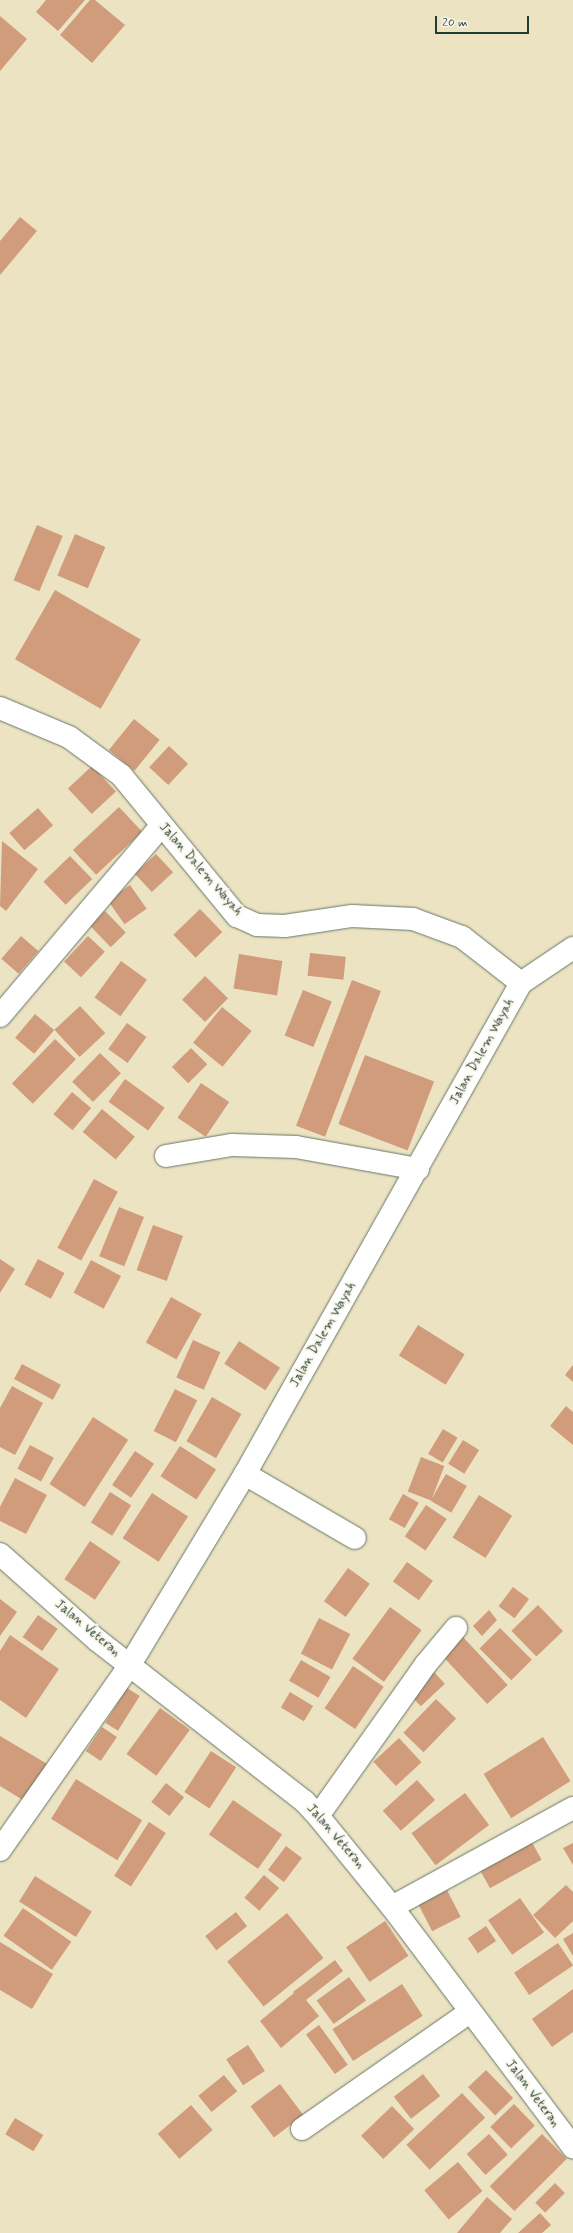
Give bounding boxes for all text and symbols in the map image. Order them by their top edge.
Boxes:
scale bar [437,8,531,34]
text: 20 m [442,15,468,31]
street label: Jalan Dalem Wayah [156,821,244,919]
street label: Jalan Dalem Wayah [448,997,518,1107]
street label: Jalan Dalem Wayah [288,1280,360,1390]
street label: Jalan Veteran [51,1597,123,1661]
street label: Jalan Veteran [302,1801,368,1873]
street label: Jalan Veteran [501,2057,563,2131]

